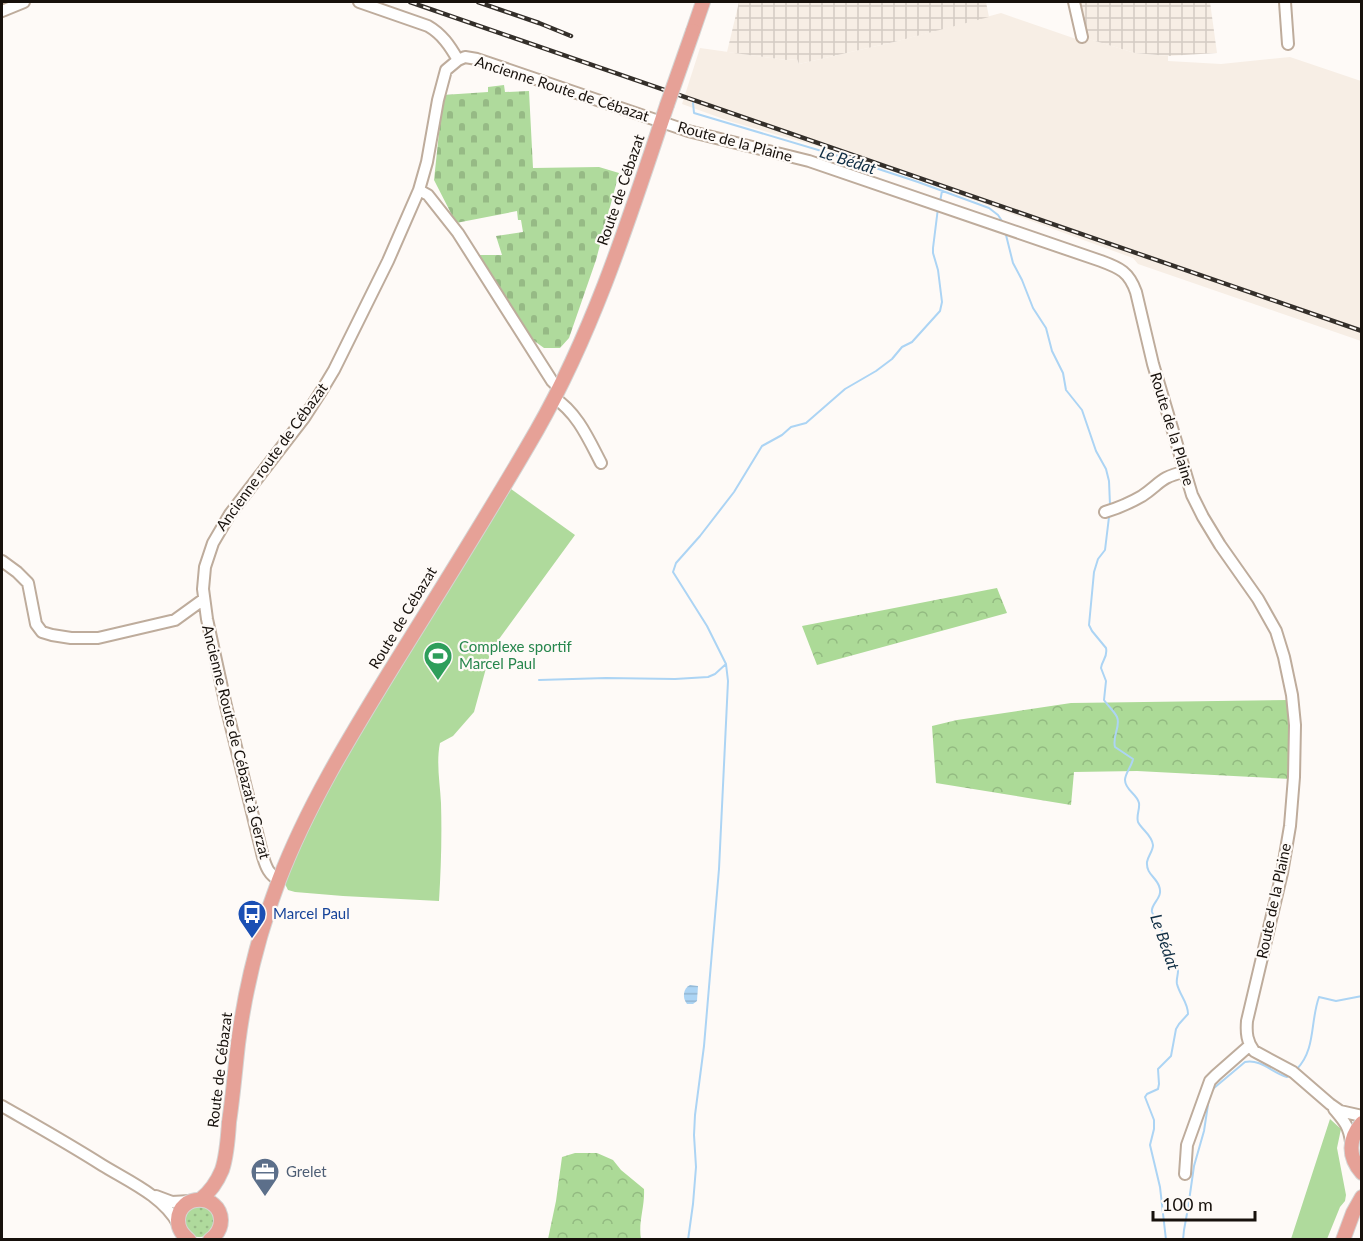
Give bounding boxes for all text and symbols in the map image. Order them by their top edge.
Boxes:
street label: Ancienne Route de Cébazat [473,51,652,125]
street label: Route de la Plaine [676,117,795,165]
street label: Route de Cébazat [593,131,648,248]
water label: Le Bédat [818,142,879,178]
street label: Route de la Plaine [1147,370,1199,488]
street label: Ancienne route de Cébazat [212,379,331,534]
street label: Route de Cébazat [365,563,440,672]
street label: Ancienne Route de Cébazat à Gerzat [199,623,275,861]
place label: Complexe sportif Marcel Paul [459,637,572,672]
sports icon: Complexe sportif Marcel Paul [422,640,454,682]
street label: Route de la Plaine [1252,841,1294,960]
bus stop icon: Marcel Paul [236,898,268,940]
place label: Marcel Paul [273,904,350,922]
water label: Le Bédat [1147,911,1184,973]
street label: Route de Cébazat [203,1011,235,1129]
office icon: Grelet [249,1156,281,1198]
place label: Grelet [286,1162,327,1180]
scale bar [1153,1184,1255,1222]
text: 100 m [1162,1193,1213,1215]

